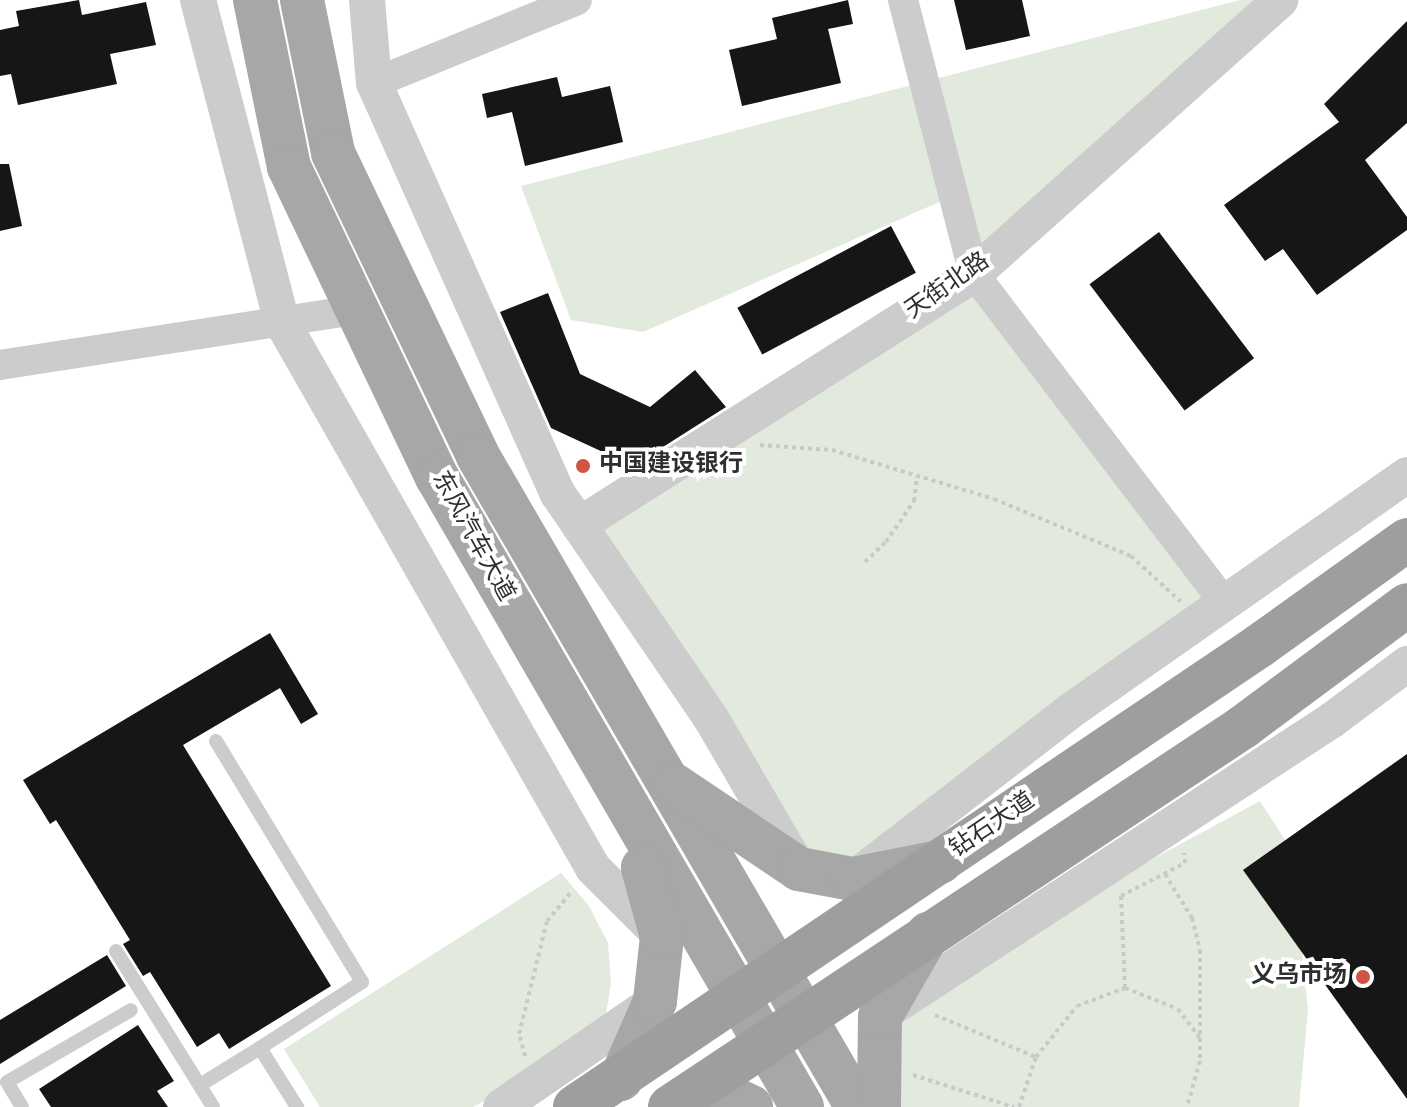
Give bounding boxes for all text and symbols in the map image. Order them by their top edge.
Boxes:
street label: 天街北路 [900,248,996,326]
place label: 中国建设银行 [599,452,743,480]
marker: 中国建设银行 [574,457,592,475]
street label: 东风汽车大道 [424,467,520,607]
street label: 钻石大道 [945,787,1041,865]
place label: 义乌市场 [1251,963,1347,991]
marker: 义乌市场 [1354,968,1372,986]

